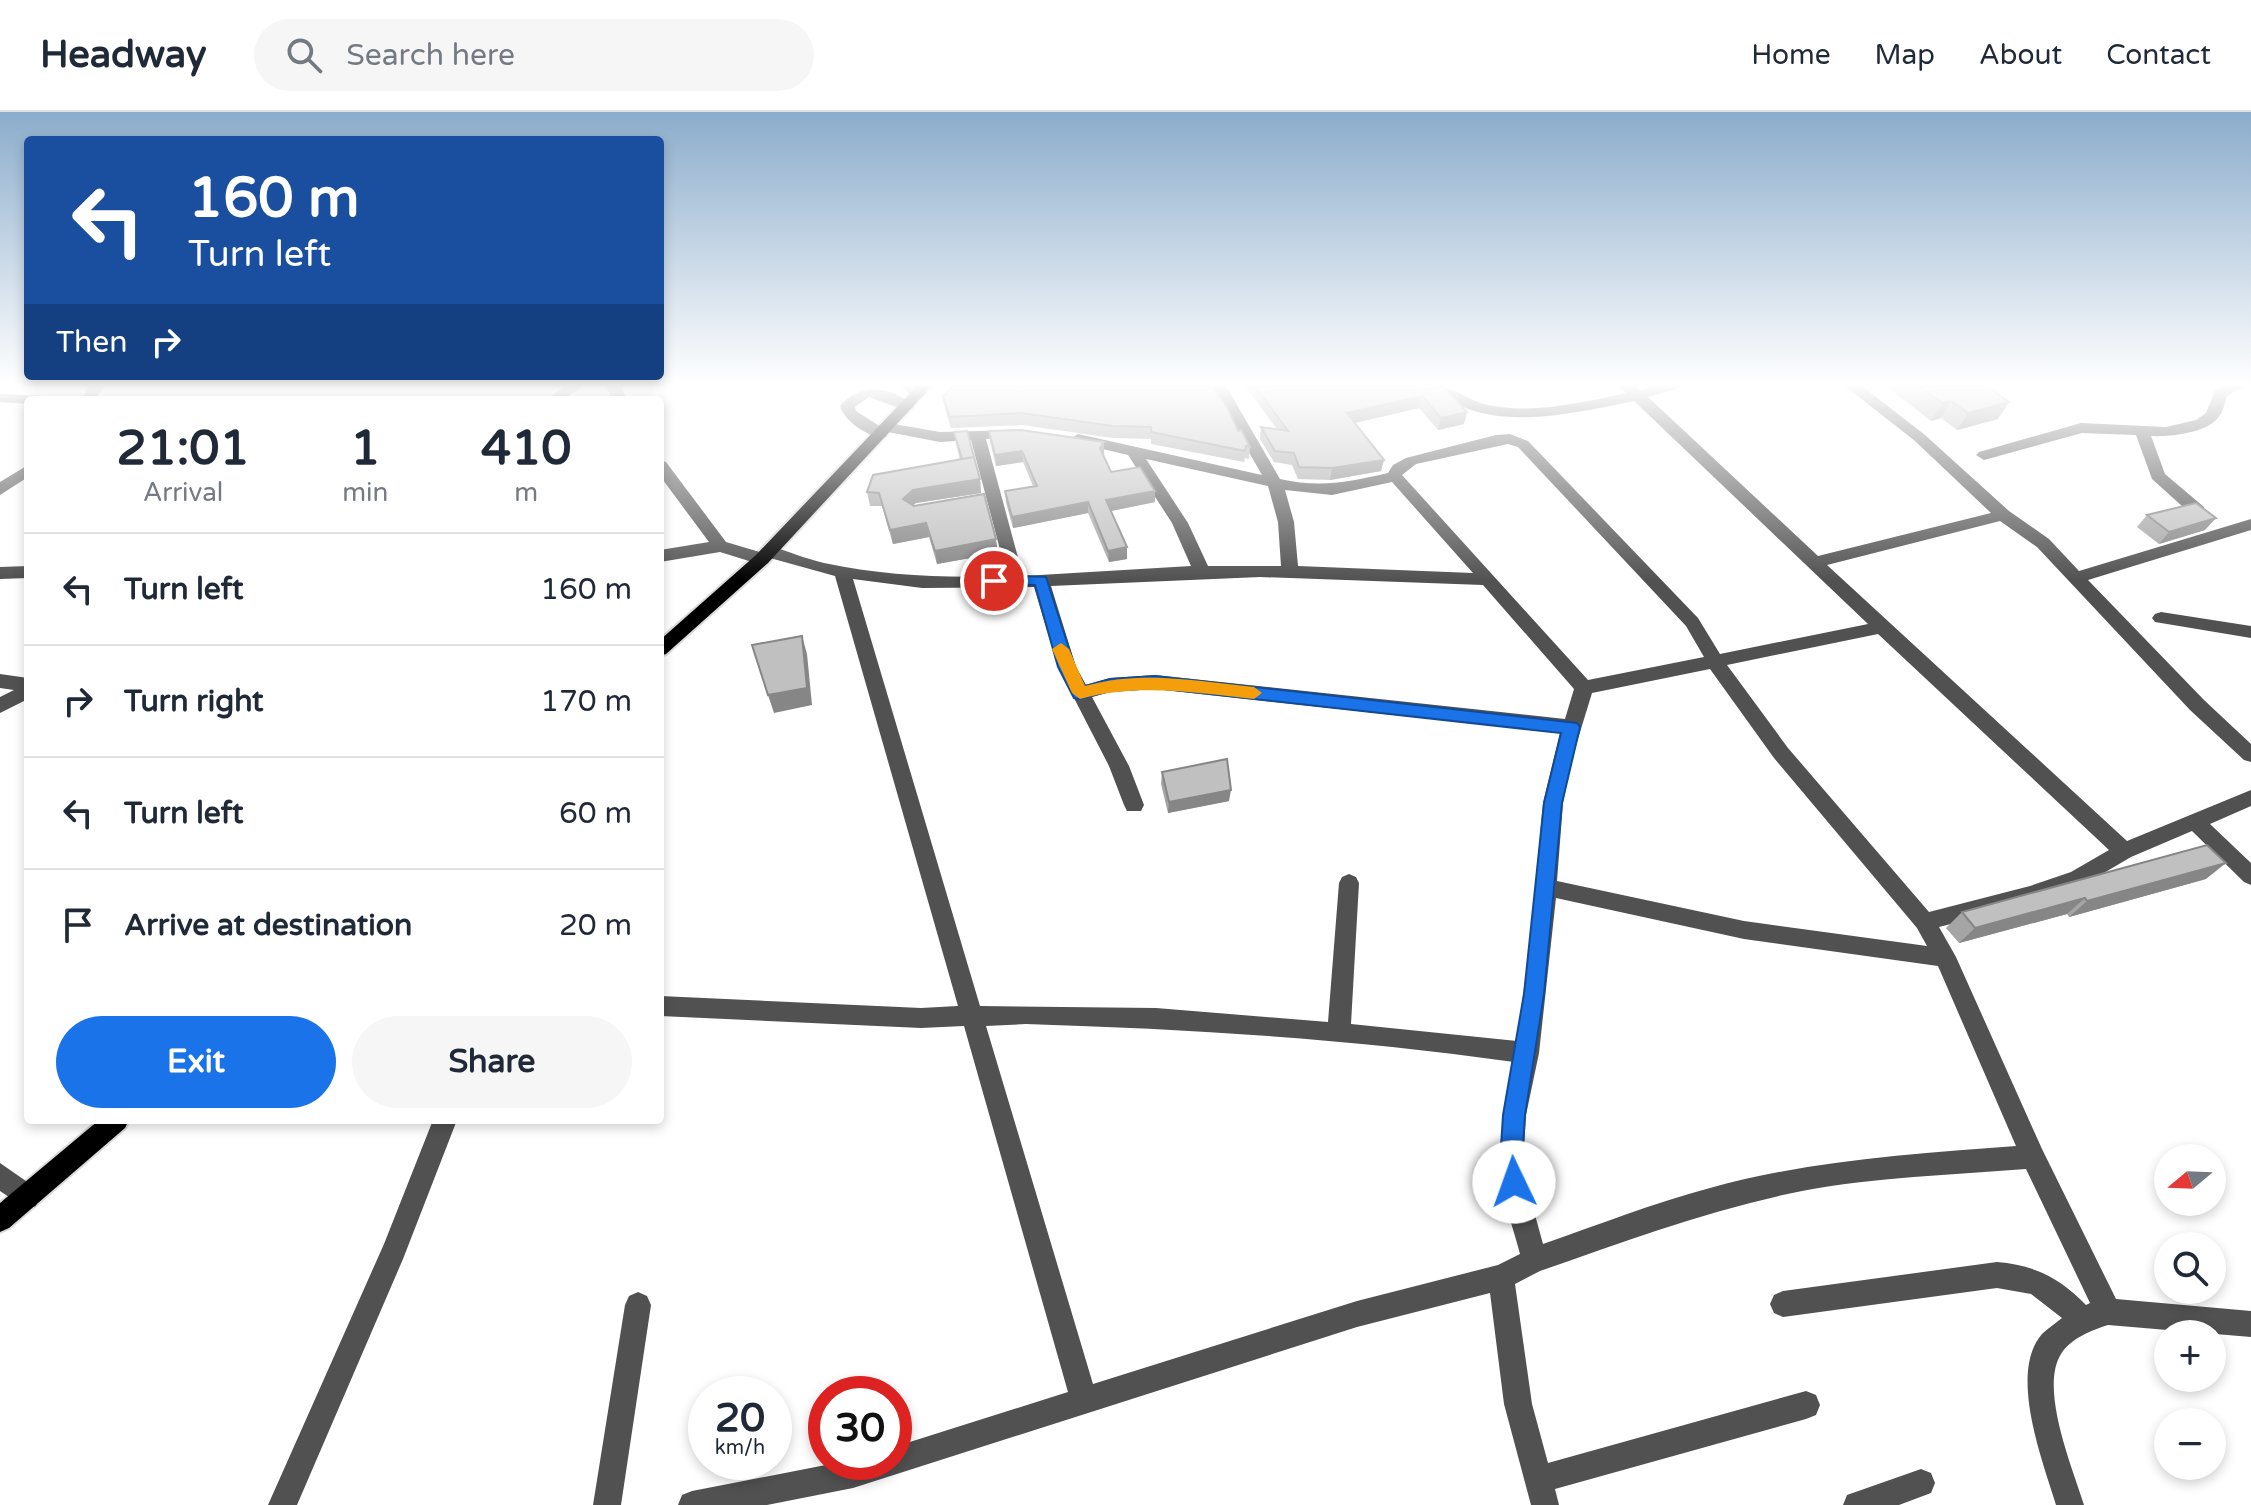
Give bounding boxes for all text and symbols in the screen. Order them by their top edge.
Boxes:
search box [254,19,814,91]
text: Headway [40,32,206,78]
icon: search [282,33,326,77]
text: Search here [346,37,515,74]
text: Home [1751,38,1831,72]
text: Map [1875,38,1935,72]
text: About [1979,38,2062,72]
text: Contact [2106,38,2211,72]
text: 160 m [188,165,359,232]
icon: left [56,168,160,272]
text: Turn left [188,233,331,276]
icon: right [144,320,188,364]
text: Then [56,324,128,361]
text: 21:01 [117,420,250,478]
text: 1 [350,420,380,478]
text: 410 [481,420,571,478]
text: Arrival [143,477,223,508]
text: min [342,477,388,508]
text: m [514,477,538,508]
pin [960,547,1028,615]
icon: arrive [972,559,1016,603]
icon: left [56,567,100,611]
text: Turn left [124,571,243,608]
text: 160 m [540,571,632,608]
icon: right [56,679,100,723]
text: Turn right [124,683,264,720]
text: 170 m [540,683,632,720]
icon: left [56,791,100,835]
text: Turn left [124,795,243,832]
text: 60 m [559,795,632,832]
icon: arrive [56,903,100,947]
text: Arrive at destination [124,907,412,944]
text: 20 m [559,907,632,944]
button: Exit [56,1016,336,1108]
button: Share [352,1016,632,1108]
position arrow [1472,1140,1556,1224]
north arrow [2154,1144,2226,1216]
map controls [2154,1144,2226,1480]
button: search [2154,1232,2226,1304]
button: + [2154,1320,2226,1392]
speed limit sign: 30 [808,1376,912,1480]
text: 20 [715,1394,765,1442]
button: − [2154,1408,2226,1480]
text: km/h [715,1436,765,1460]

